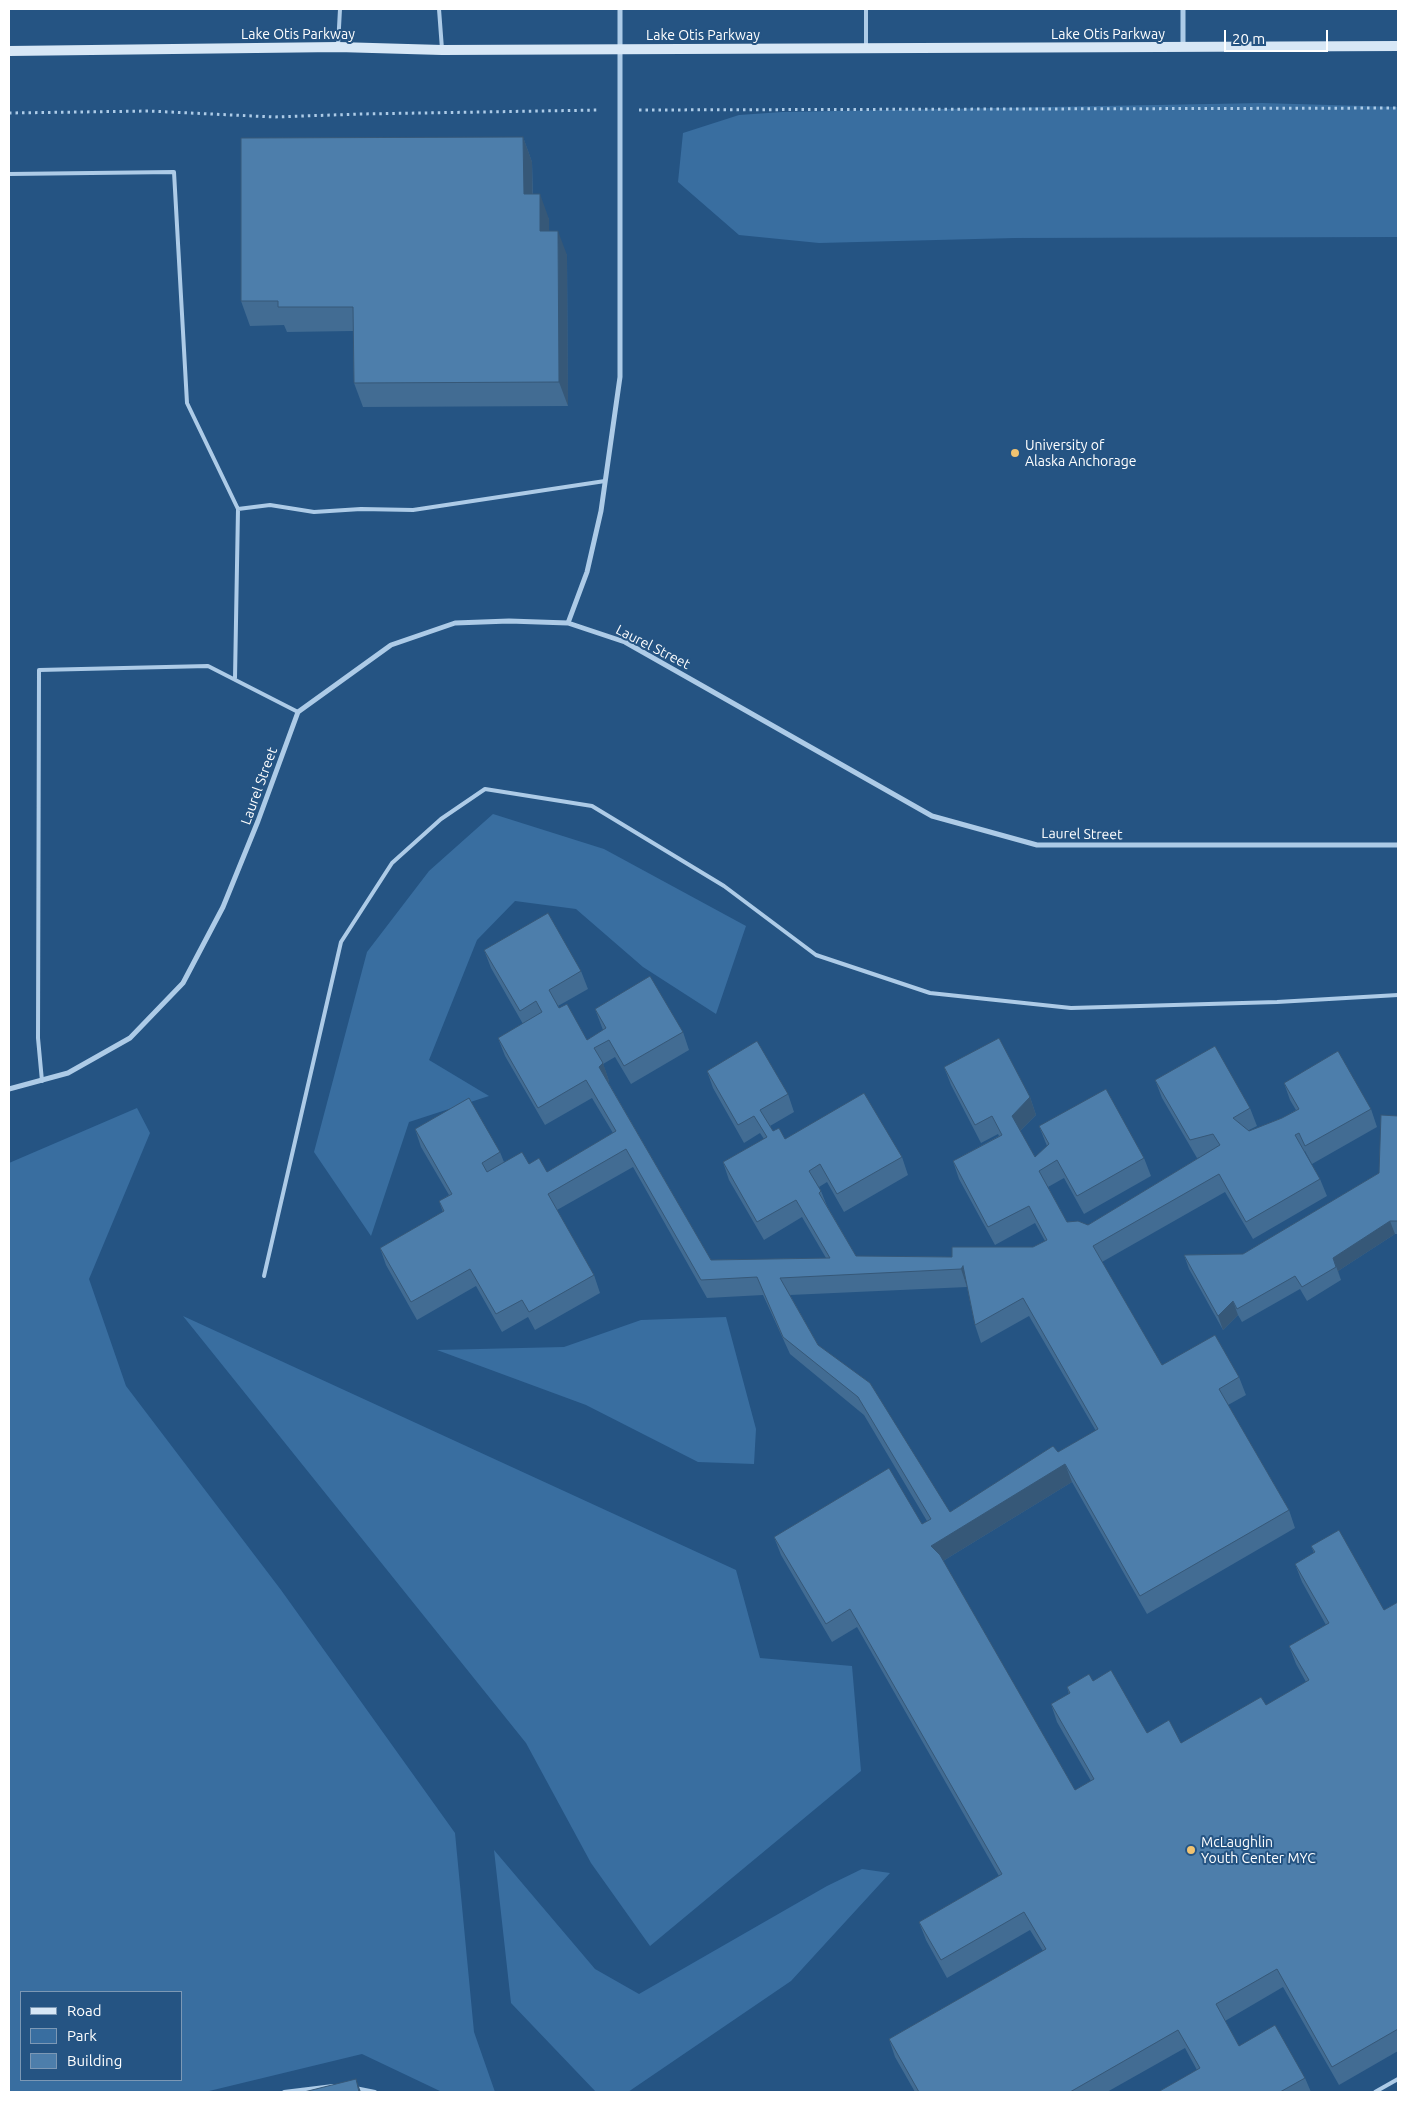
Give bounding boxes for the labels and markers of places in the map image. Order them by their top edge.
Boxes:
place label: University of Alaska Anchorage [1025,437,1137,470]
marker: University of Alaska Anchorage [1009,447,1021,459]
place label: McLaughlin Youth Center MYC [1201,1834,1316,1866]
marker: McLaughlin Youth Center MYC [1185,1844,1197,1856]

